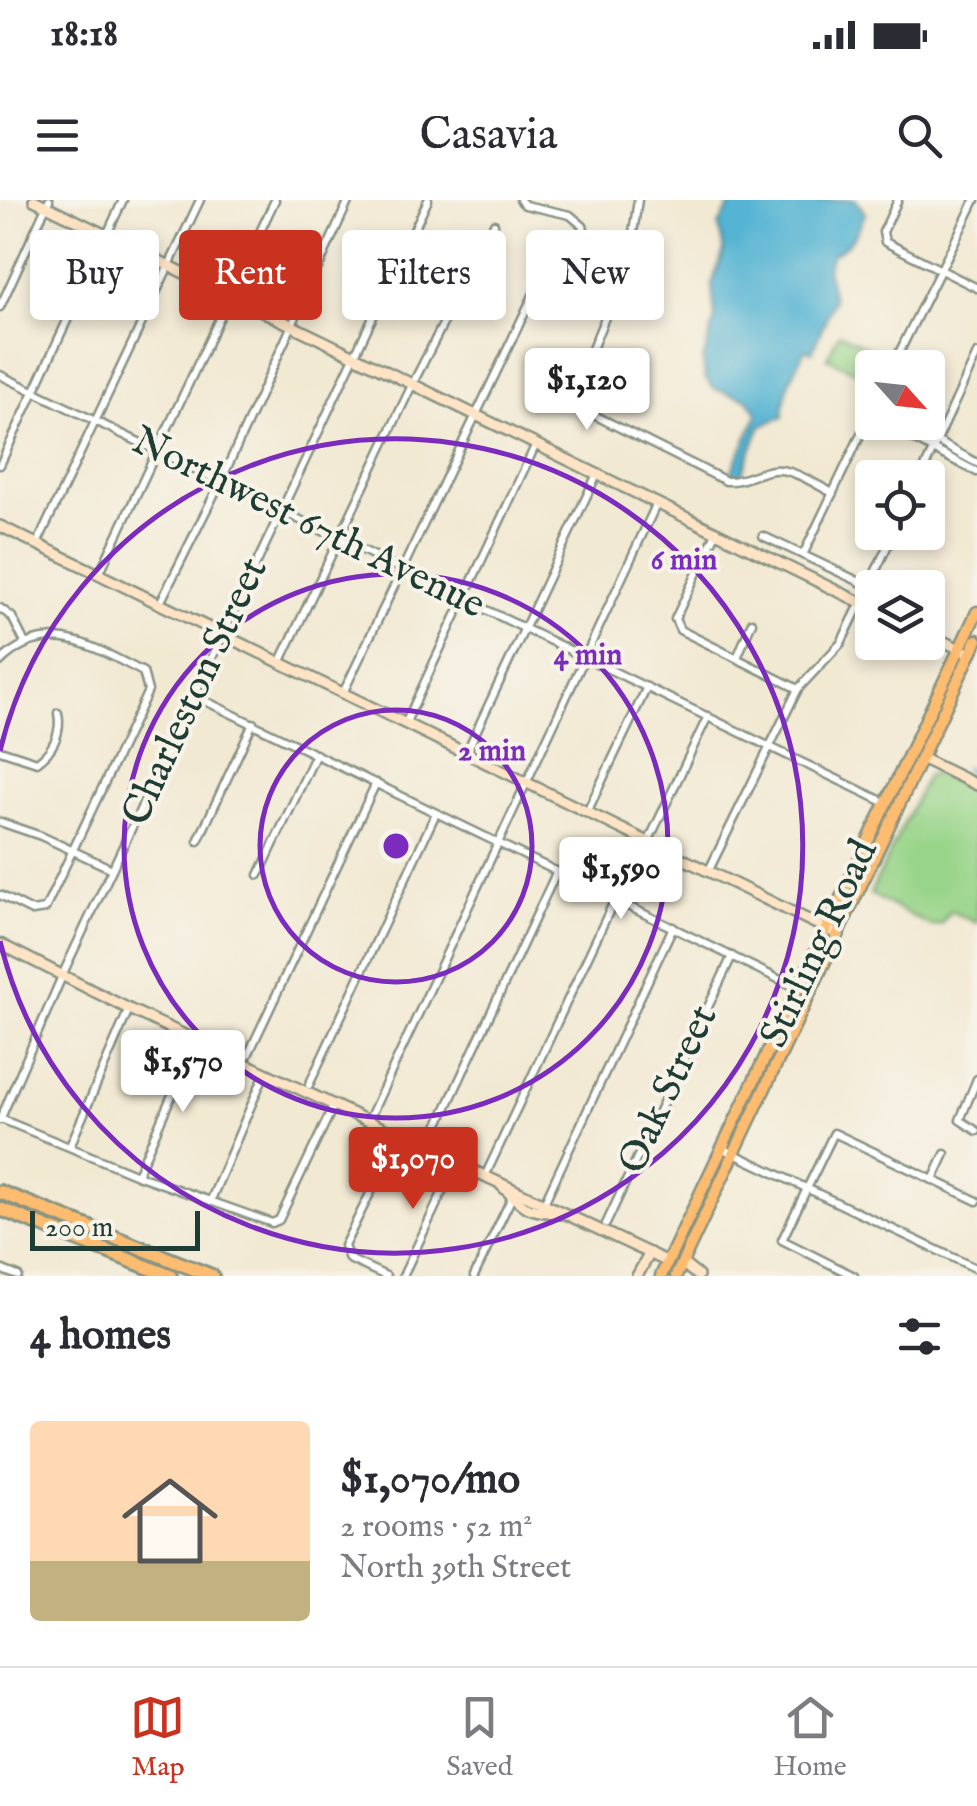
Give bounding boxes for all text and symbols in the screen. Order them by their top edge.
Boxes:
text: 18:18 [50,11,118,59]
text: Casavia [420,107,557,164]
icon: menu [30,108,85,163]
icon: search [892,108,947,163]
chip: Buy [30,230,159,320]
chip: Rent [179,230,322,320]
chip: Filters [342,230,506,320]
chip: New [526,230,664,320]
pin: $1,120 [506,348,668,433]
north arrow [855,350,945,440]
map controls [855,350,945,660]
text: $1,120 [547,360,627,401]
street label: Northwest 67th Avenue [123,416,493,632]
button: locate [855,460,945,550]
text: 6 min [651,542,717,580]
street label: Charleston Street [112,550,280,834]
button: layers [855,570,945,660]
text: 4 min [554,637,622,675]
text: 2 min [458,733,526,771]
centre of rings [378,828,414,864]
street label: Stirling Road [750,831,891,1056]
pin: $1,590 [540,837,702,922]
text: $1,590 [581,849,661,890]
street label: Oak Street [608,998,730,1182]
pin: $1,570 [102,1030,264,1115]
text: $1,570 [143,1042,223,1083]
pin: $1,070 [332,1127,494,1212]
text: $1,070 [371,1139,455,1180]
scale bar [30,1206,200,1250]
text: 200 m [45,1211,113,1246]
icon: filters [892,1309,947,1364]
text: 4 homes [30,1310,171,1363]
text: $1,070/mo [340,1454,520,1507]
icon: home [110,1461,230,1581]
text: 2 rooms · 52 m² [340,1507,532,1548]
text: North 39th Street [340,1548,571,1589]
tab: Map [130,1690,185,1785]
tab: Saved [446,1690,513,1785]
tab: Home [773,1690,847,1785]

